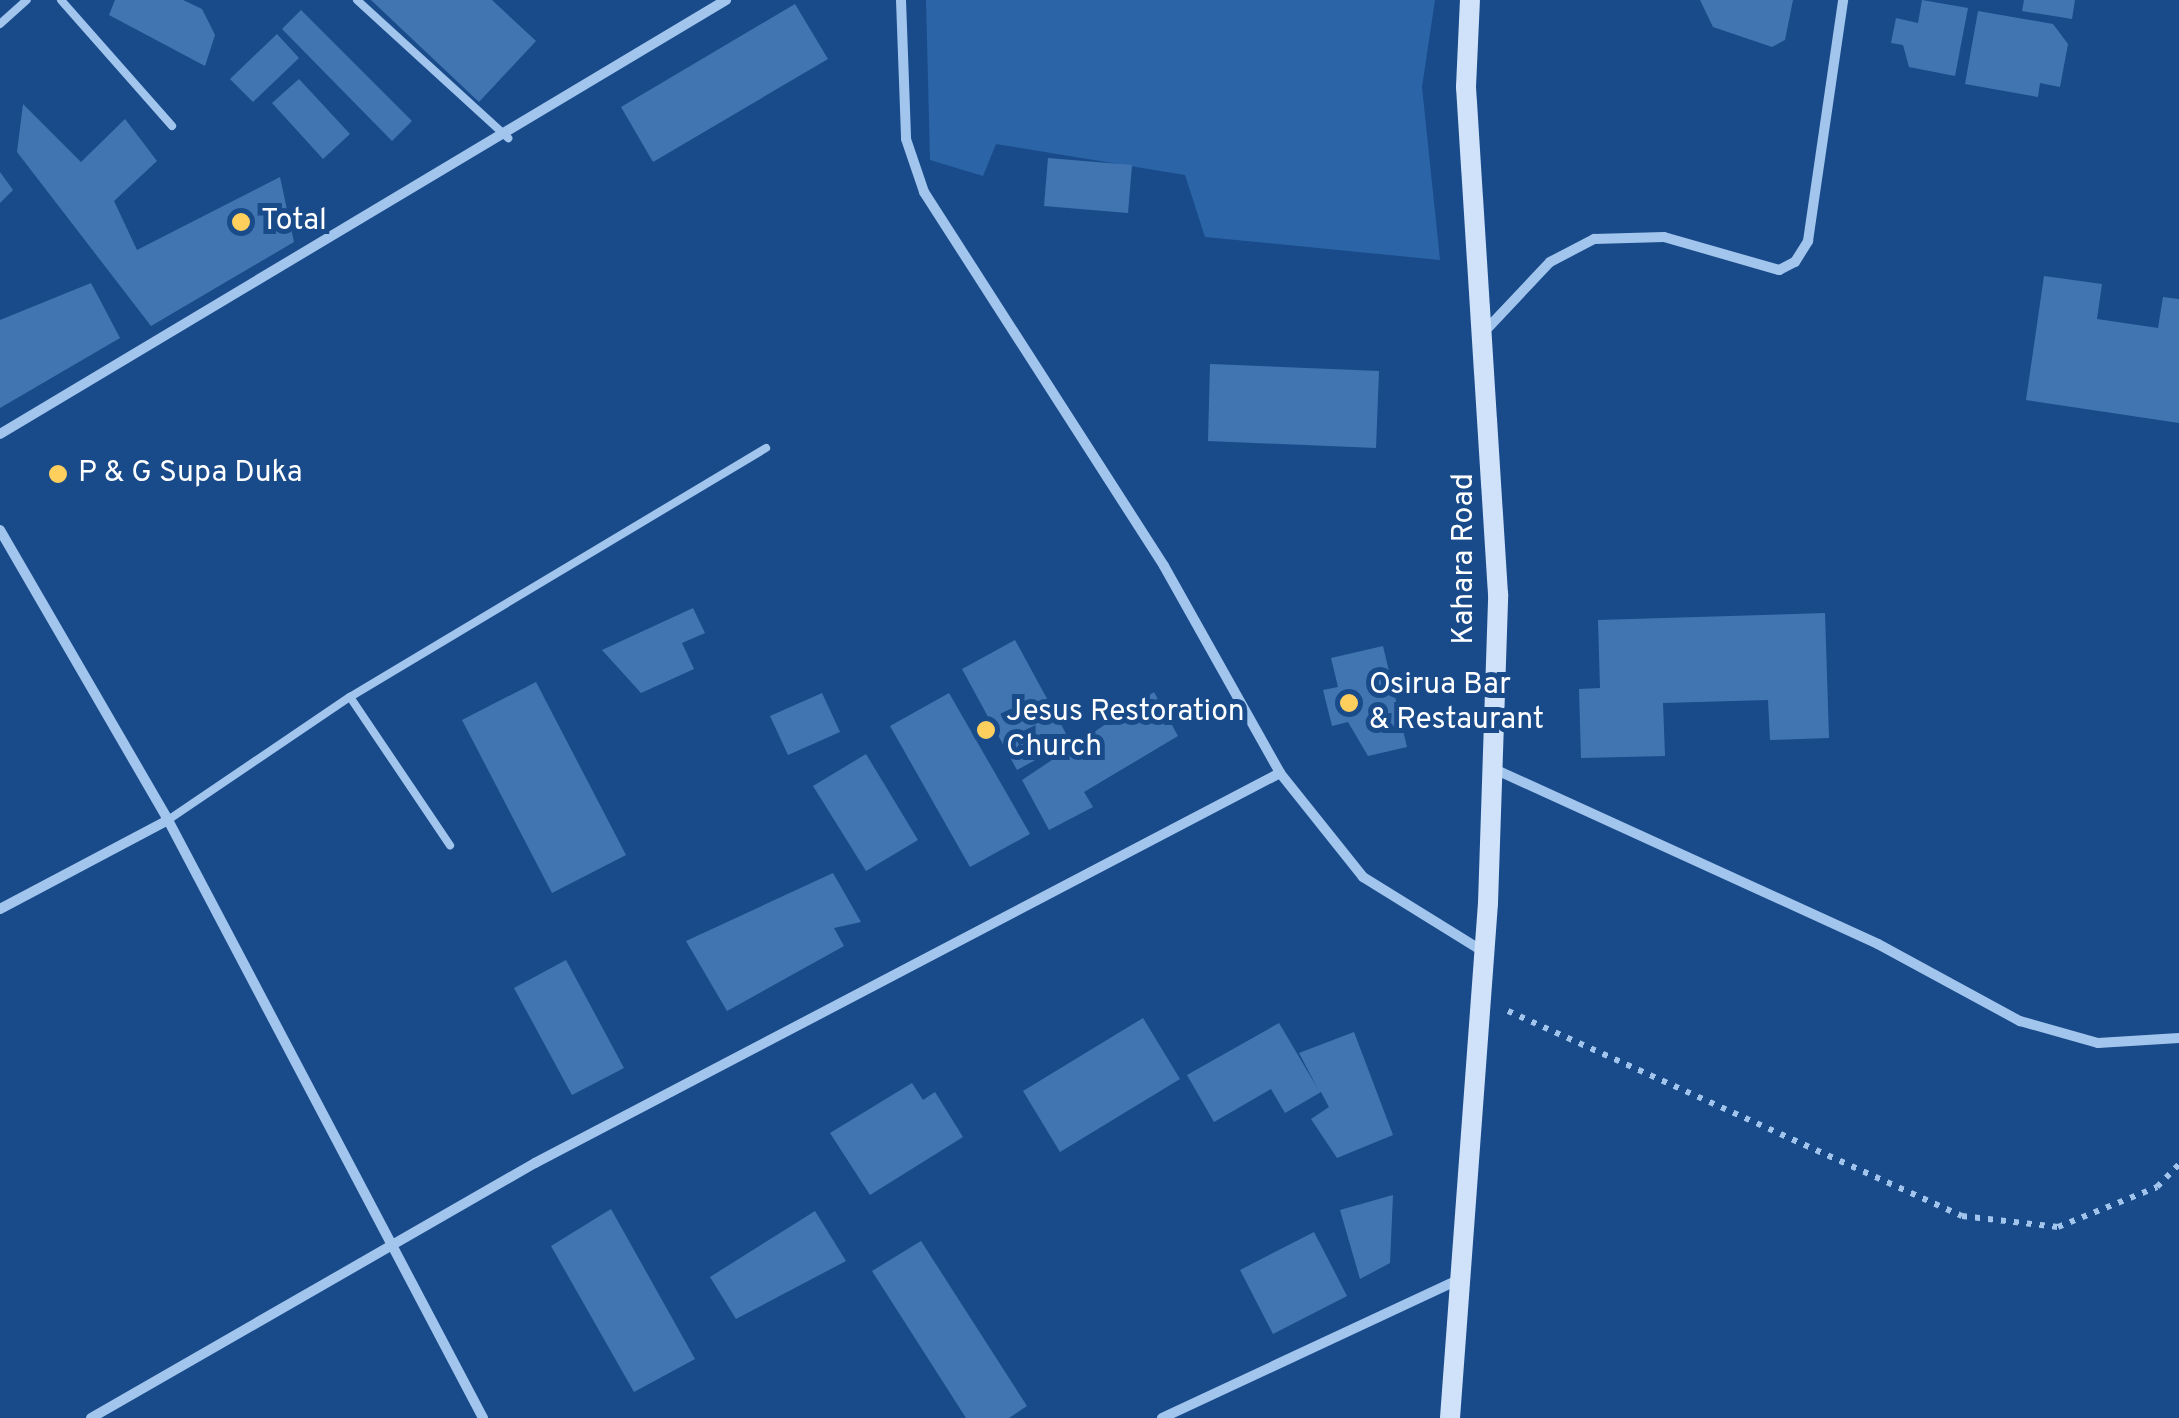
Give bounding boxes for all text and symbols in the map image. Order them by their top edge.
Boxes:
place label: Total [261,204,327,240]
marker: Total [230,211,252,233]
place label: P & G Supa Duka [78,456,303,492]
marker: P & G Supa Duka [47,463,69,485]
street label: Kahara Road [1447,473,1483,645]
place label: Osirua Bar & Restaurant [1369,668,1544,738]
marker: Osirua Bar & Restaurant [1338,692,1360,714]
place label: Jesus Restoration Church [1006,695,1245,766]
marker: Jesus Restoration Church [975,719,997,741]

